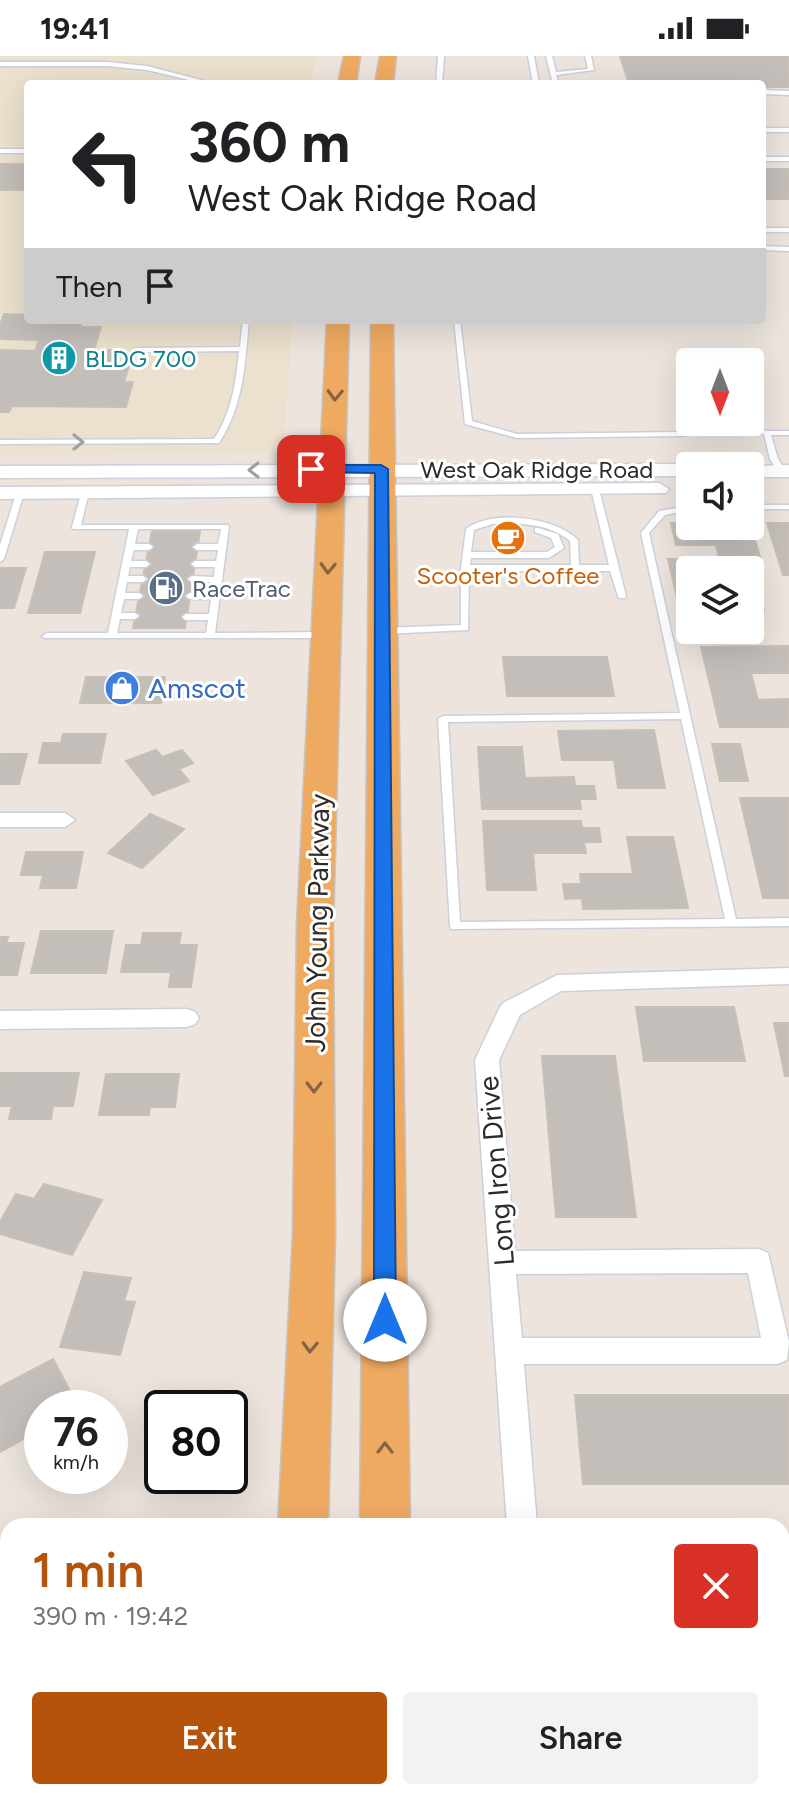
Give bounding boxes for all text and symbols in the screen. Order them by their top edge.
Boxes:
text: 19:41 [40,10,111,47]
text: 360 m [188,109,350,176]
icon: left [56,112,160,216]
text: West Oak Ridge Road [188,177,537,220]
icon: arrive [138,264,182,308]
text: Then [56,268,122,305]
building icon: BLDG 700 [40,339,78,377]
place label: BLDG 700 [85,344,196,373]
north arrow [676,348,764,436]
map controls [676,348,764,644]
one-way arrow [327,389,344,402]
one-way arrow [72,433,85,451]
pin [277,435,345,503]
icon: arrive [289,447,333,491]
button: sound [676,452,764,540]
street label: West Oak Ridge Road [421,455,653,484]
one-way arrow [247,461,260,479]
cafe icon: Scooter's Coffee [489,519,527,557]
button: layers [676,556,764,644]
place label: Scooter's Coffee [417,561,599,590]
one-way arrow [320,562,337,575]
fuel station icon: RaceTrac [147,569,185,607]
place label: RaceTrac [192,574,291,603]
shop icon: Amscot [103,669,141,707]
place label: Amscot [148,671,246,705]
street label: John Young Parkway [298,793,336,1053]
street label: Long Iron Drive [471,1075,521,1267]
one-way arrow [305,1081,323,1094]
position arrow [343,1278,427,1362]
one-way arrow [301,1341,318,1354]
speed limit sign: 80 [144,1390,248,1494]
text: 76 [53,1408,99,1456]
one-way arrow [376,1441,394,1454]
text: km/h [53,1450,99,1474]
text: 1 min [32,1541,144,1599]
button: close [674,1544,758,1628]
text: 390 m · 19:42 [32,1600,188,1632]
button: Exit [32,1692,387,1784]
button: Share [403,1692,758,1784]

